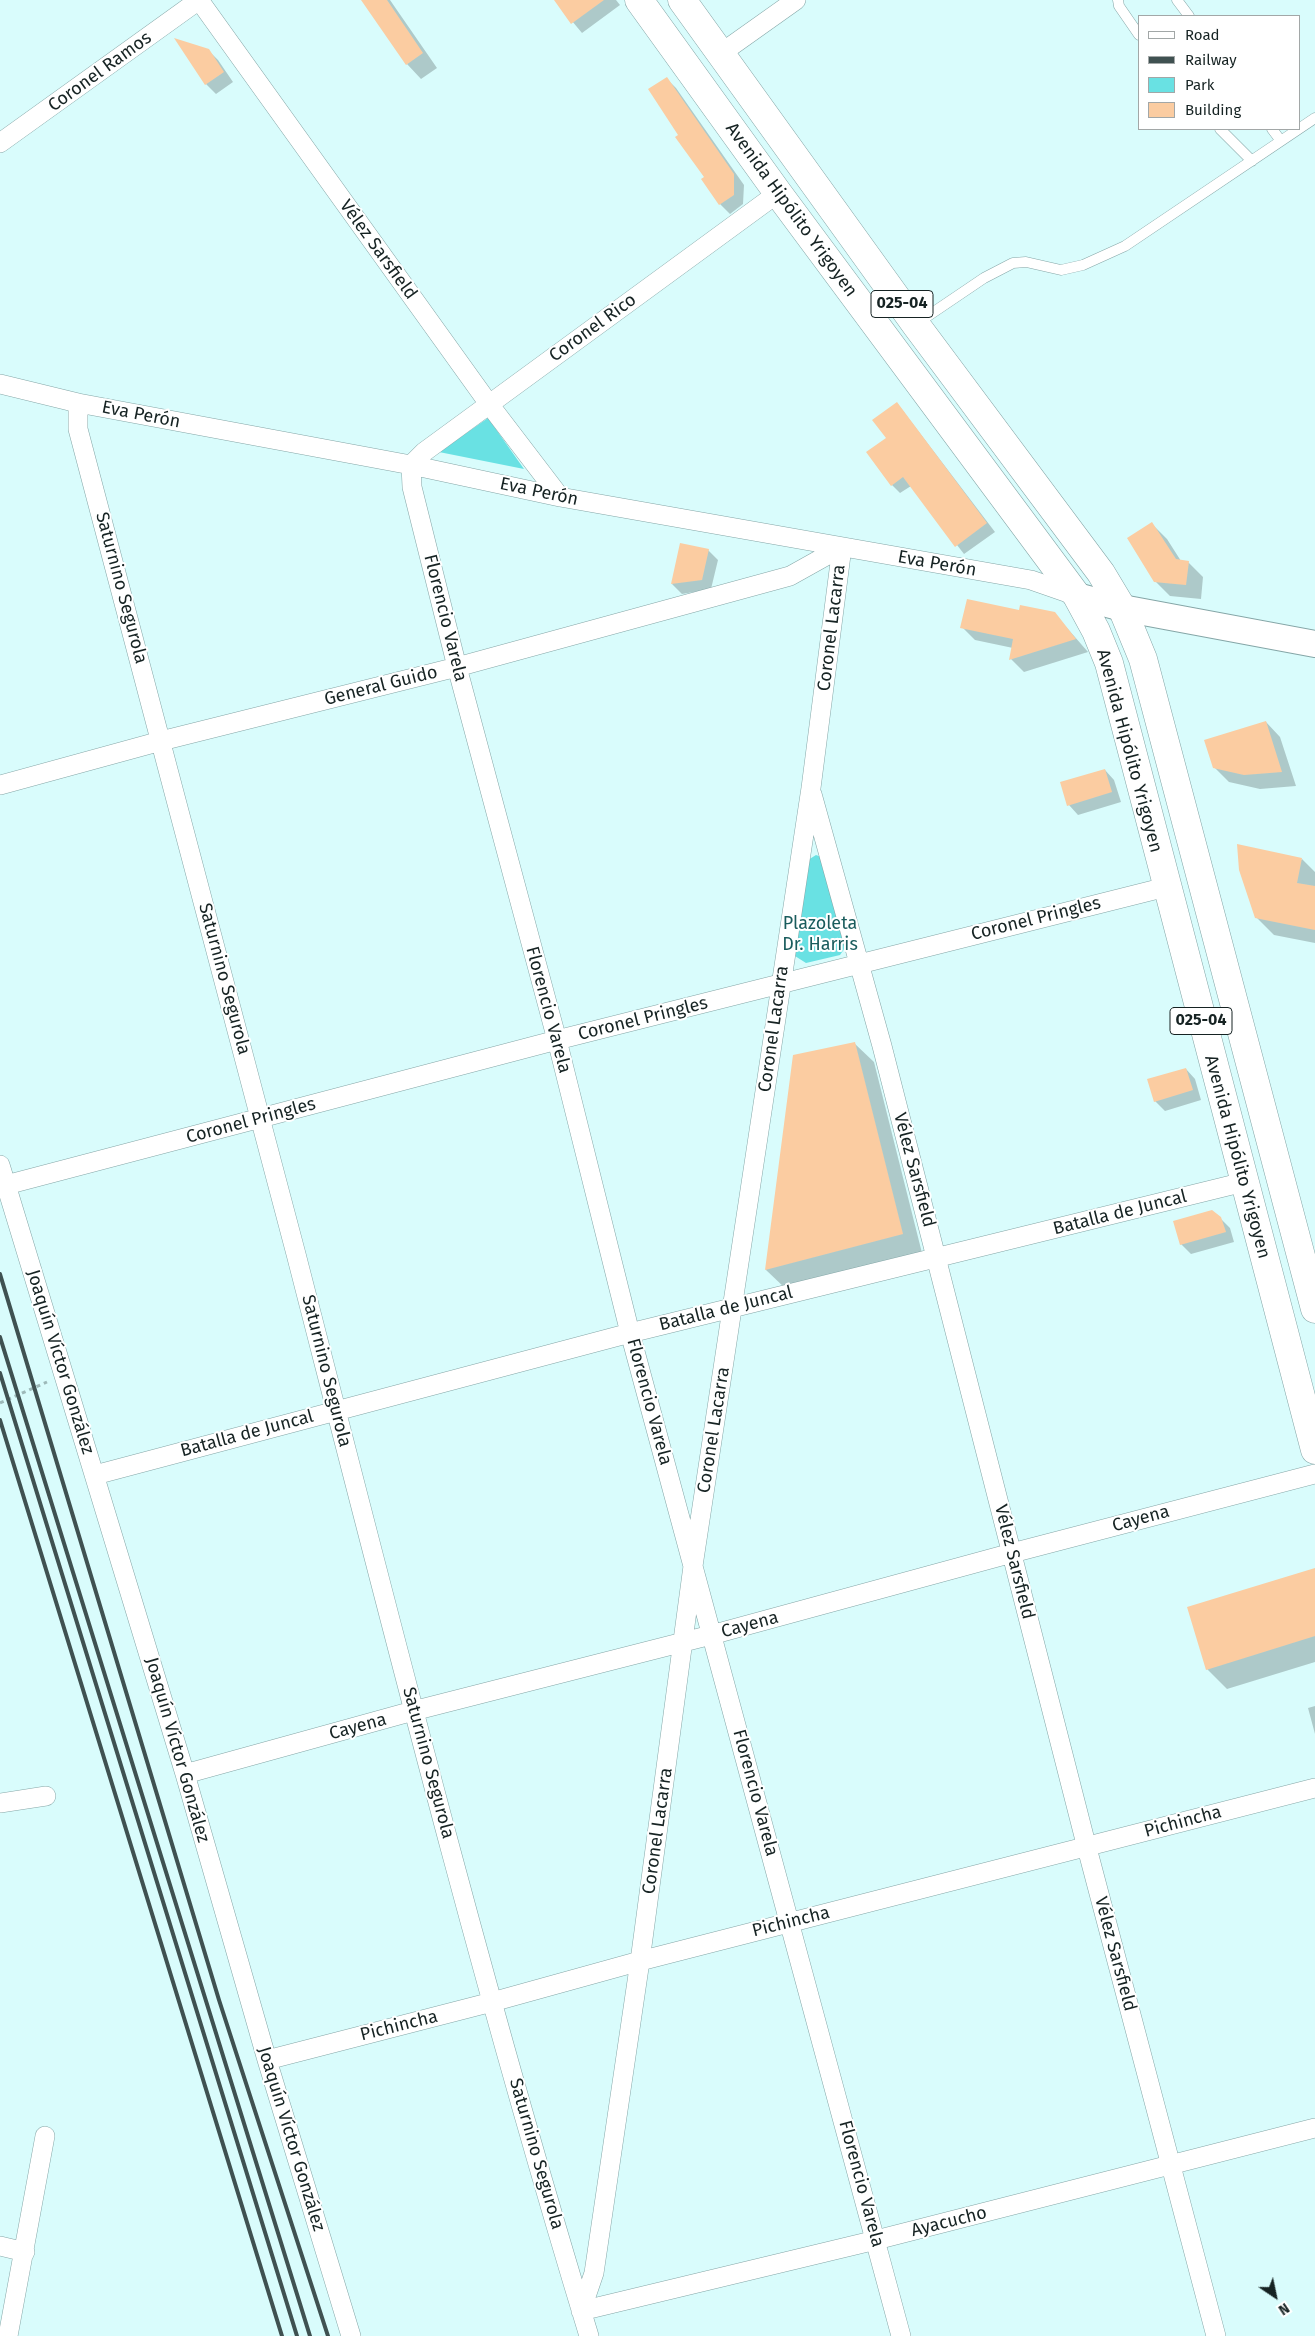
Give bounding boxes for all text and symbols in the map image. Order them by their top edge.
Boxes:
legend [1138,15,1300,130]
text: Road [1185,26,1220,44]
street label: Coronel Ramos [44,27,156,117]
text: Railway [1185,51,1237,69]
text: Park [1185,76,1215,94]
text: Building [1185,101,1241,119]
street label: Avenida Hipólito Yrigoyen [721,119,861,301]
street label: Vélez Sarsfield [335,196,421,304]
street label: Coronel Rico [545,289,641,367]
road number: 025-04 [871,290,933,318]
street label: Eva Perón [100,397,182,433]
street label: Eva Perón [498,473,580,511]
street label: Saturnino Segurola [90,510,152,666]
street label: Eva Perón [896,546,978,582]
street label: Florencio Varela [419,552,471,684]
street label: Coronel Lacarra [814,563,850,693]
street label: Avenida Hipólito Yrigoyen [1091,647,1167,855]
street label: General Guido [322,662,440,710]
street label: Coronel Pringles [969,892,1103,946]
street label: Saturnino Segurola [193,901,255,1057]
park label: Plazoleta Dr. Harris [782,913,858,956]
street label: Florencio Varela [521,944,575,1076]
street label: Coronel Lacarra [754,964,794,1094]
street label: Coronel Pringles [576,992,710,1046]
road number: 025-04 [1170,1008,1232,1034]
street label: Avenida Hipólito Yrigoyen [1199,1053,1275,1261]
street label: Coronel Pringles [184,1093,318,1149]
street label: Vélez Sarsfield [888,1110,940,1230]
street label: Batalla de Juncal [1051,1186,1189,1240]
street label: Joaquín Víctor González [22,1267,98,1457]
street label: Batalla de Juncal [657,1282,795,1336]
street label: Saturnino Segurola [297,1293,355,1449]
street label: Florencio Varela [622,1336,676,1468]
street label: Coronel Lacarra [693,1365,735,1495]
street label: Batalla de Juncal [178,1406,316,1462]
street label: Cayena [1110,1501,1172,1537]
street label: Vélez Sarsfield [989,1502,1039,1622]
street label: Cayena [719,1607,781,1643]
street label: Joaquín Víctor González [140,1655,214,1845]
street label: Saturnino Segurola [397,1685,459,1841]
street label: Cayena [327,1709,389,1745]
street label: Florencio Varela [728,1727,782,1859]
street label: Coronel Lacarra [638,1766,678,1896]
street label: Pichincha [1142,1801,1224,1843]
street label: Vélez Sarsfield [1089,1894,1141,2014]
street label: Pichincha [750,1902,832,1942]
street label: Pichincha [358,2006,440,2046]
street label: Joaquín Víctor González [253,2044,329,2234]
street label: Saturnino Segurola [504,2076,568,2232]
street label: Florencio Varela [834,2118,888,2250]
street label: Ayacucho [909,2202,989,2242]
north arrow [1250,2271,1300,2321]
text: N [1275,2299,1292,2318]

